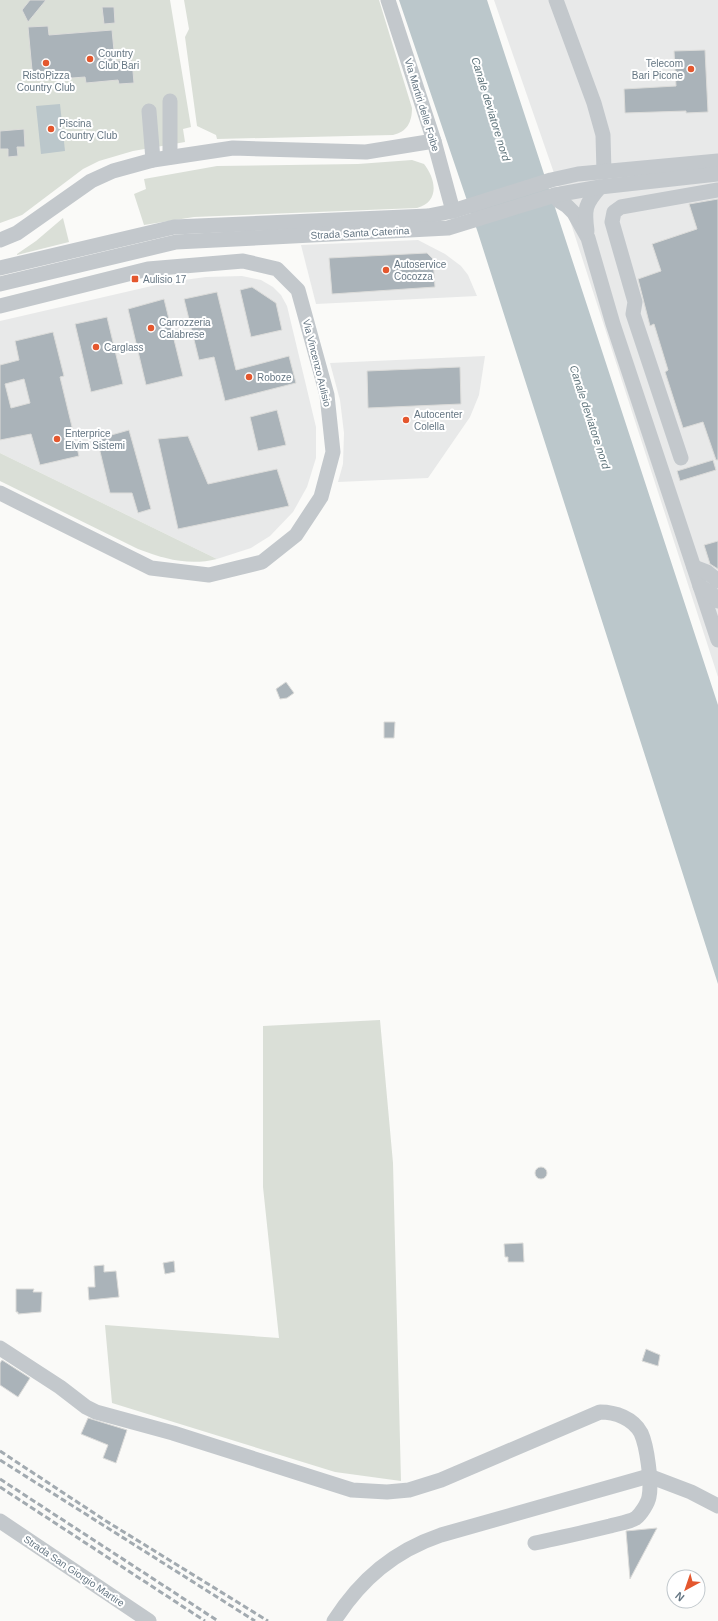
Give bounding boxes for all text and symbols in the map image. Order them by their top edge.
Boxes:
place label: Country Club Bari [98,48,139,71]
marker: Country Club Bari [85,54,95,64]
water label: Canale deviatore nord [469,55,513,163]
street label: Via Martiri delle Foibe [403,57,441,153]
marker: RistoPizza Country Club [41,58,51,68]
place label: Telecom Bari Picone [632,58,683,81]
marker: Telecom Bari Picone [686,64,696,74]
place label: RistoPizza Country Club [17,70,76,93]
place label: Piscina Country Club [59,118,118,141]
marker: Piscina Country Club [46,124,56,134]
street label: Strada Santa Caterina [310,225,410,241]
place label: Autoservice Cocozza [394,259,447,282]
marker: Autoservice Cocozza [381,265,391,275]
marker: Aulisio 17 [130,274,140,284]
place label: Aulisio 17 [143,274,187,285]
place label: Carrozzeria Calabrese [159,317,211,340]
street label: Via Vincenzo Aulisio [301,318,333,408]
marker: Carrozzeria Calabrese [146,323,156,333]
marker: Carglass [91,342,101,352]
place label: Carglass [104,342,143,353]
water label: Canale deviatore nord [568,364,613,471]
marker: Roboze [244,372,254,382]
place label: Roboze [257,372,292,383]
place label: Autocenter Colella [414,409,463,432]
marker: Autocenter Colella [401,415,411,425]
place label: Enterprice Elvim Sistemi [65,428,125,451]
marker: Enterprice Elvim Sistemi [52,434,62,444]
street label: Strada San Giorgio Martire [22,1533,127,1609]
north arrow [666,1569,706,1609]
text: N [673,1589,686,1604]

